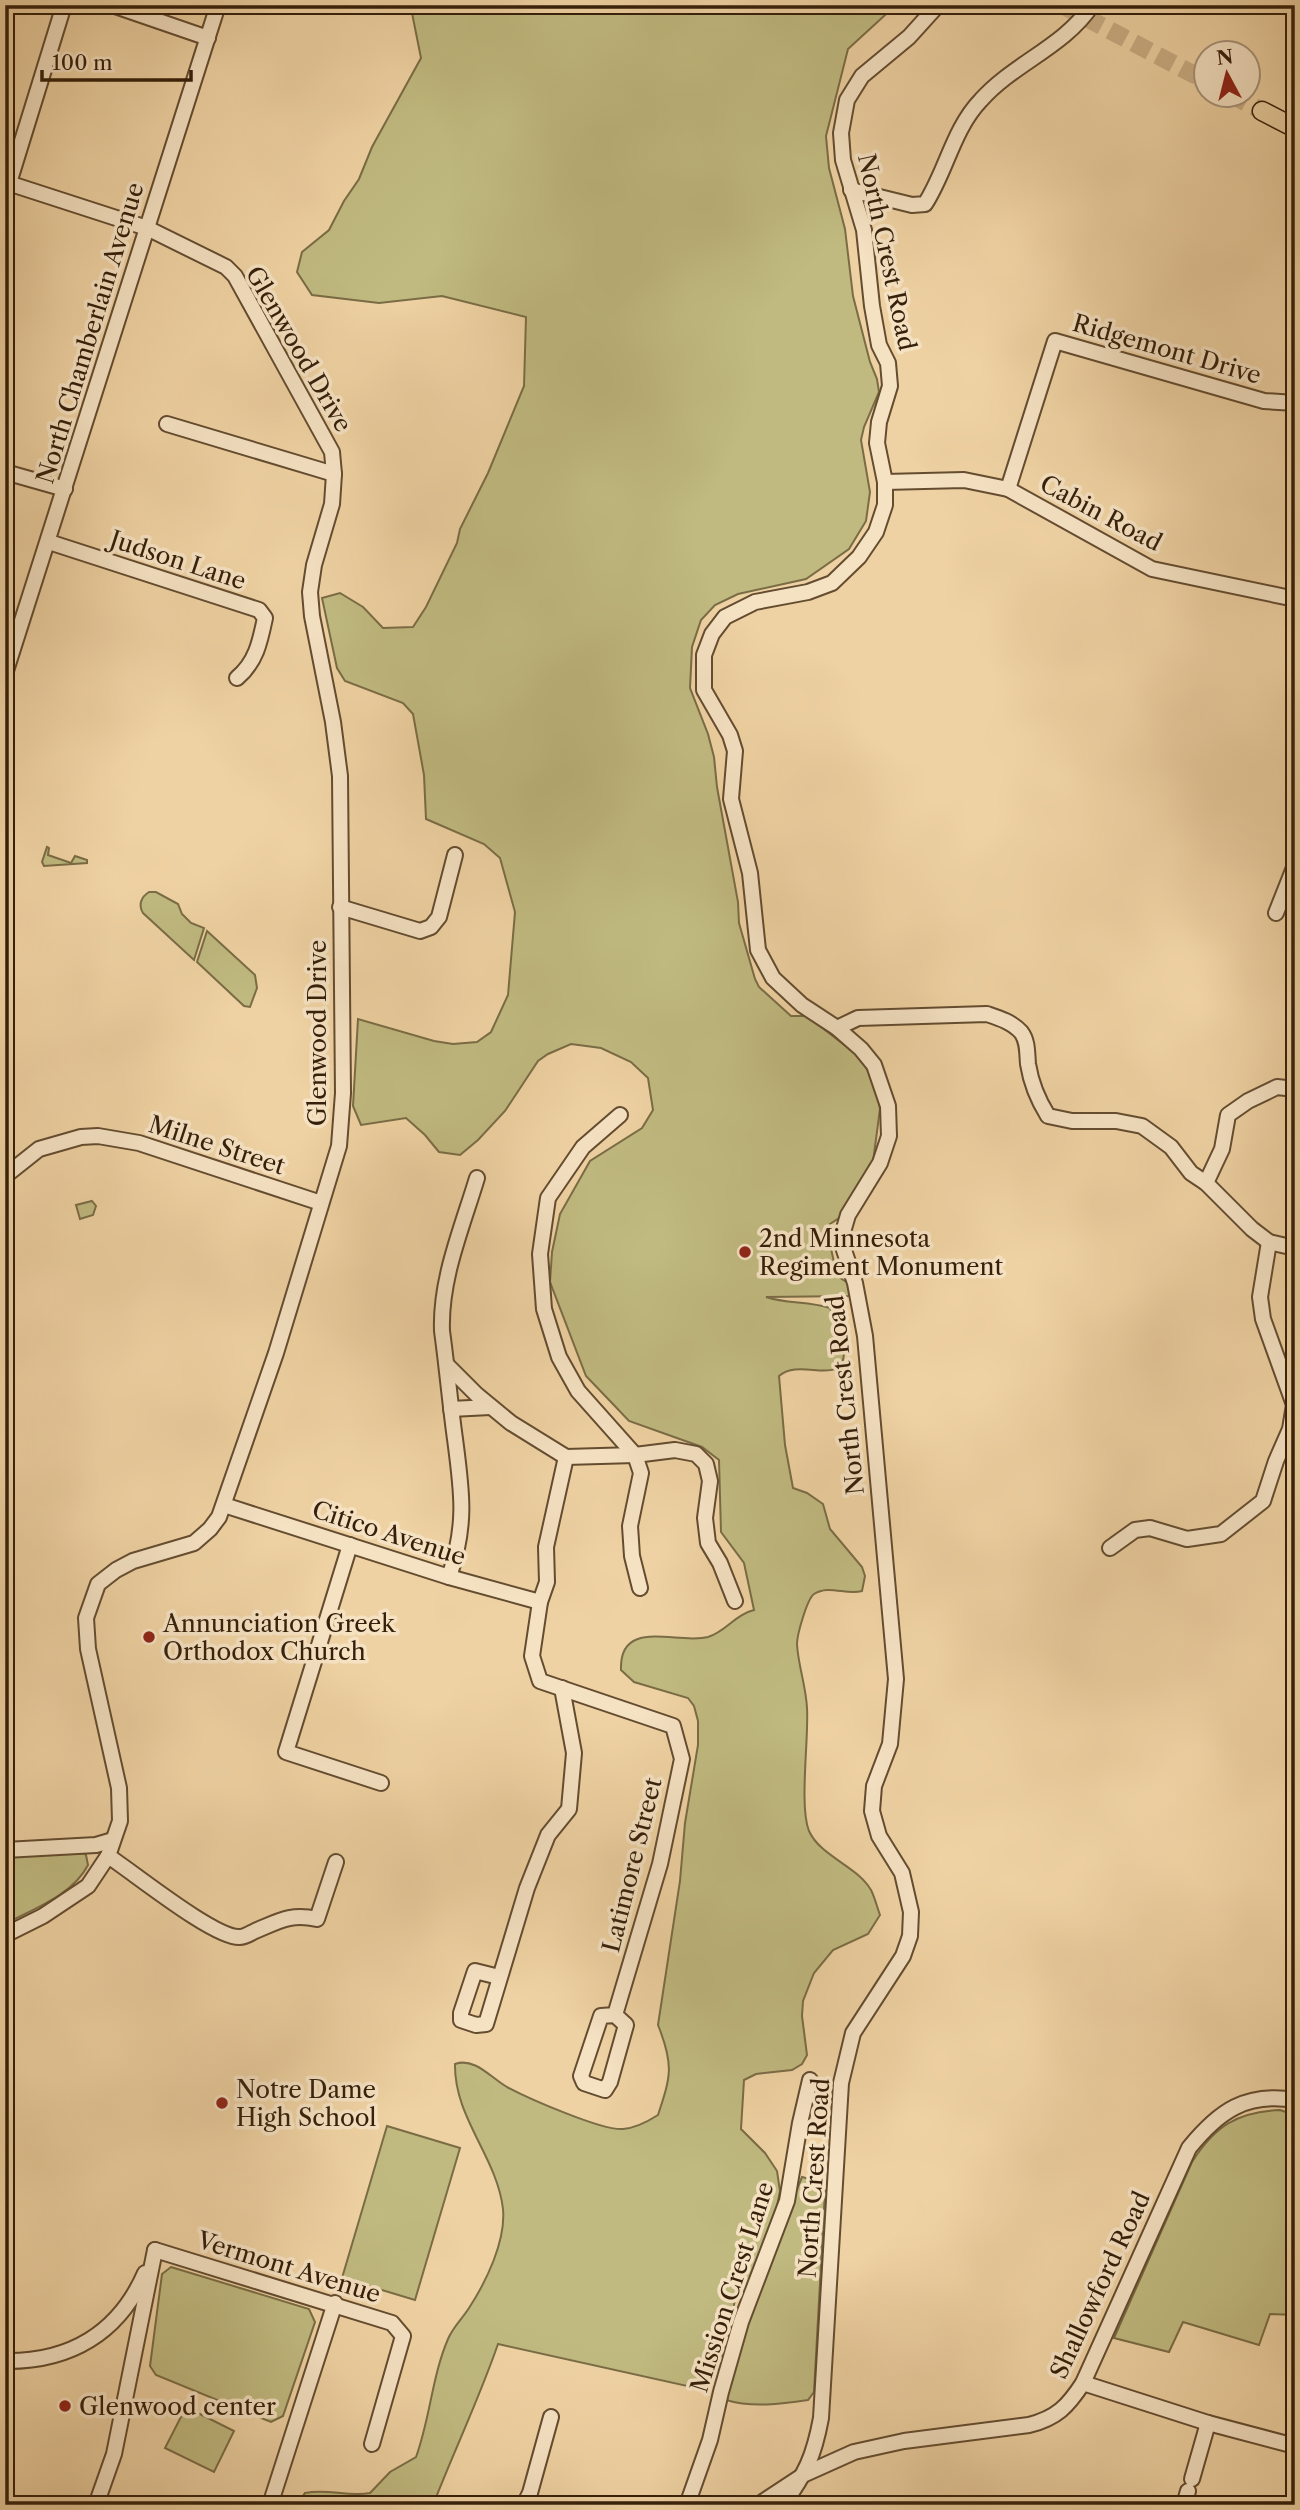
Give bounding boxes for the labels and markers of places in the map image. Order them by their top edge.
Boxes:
place label: 2nd Minnesota Regiment Monument [759,1224,1004,1281]
marker: 2nd Minnesota Regiment Monument [737,1244,753,1260]
place label: Annunciation Greek Orthodox Church [162,1609,396,1666]
marker: Annunciation Greek Orthodox Church [141,1629,157,1645]
place label: Notre Dame High School [236,2075,377,2132]
marker: Notre Dame High School [214,2095,230,2111]
place label: Glenwood center [79,2392,276,2421]
marker: Glenwood center [57,2398,73,2414]

